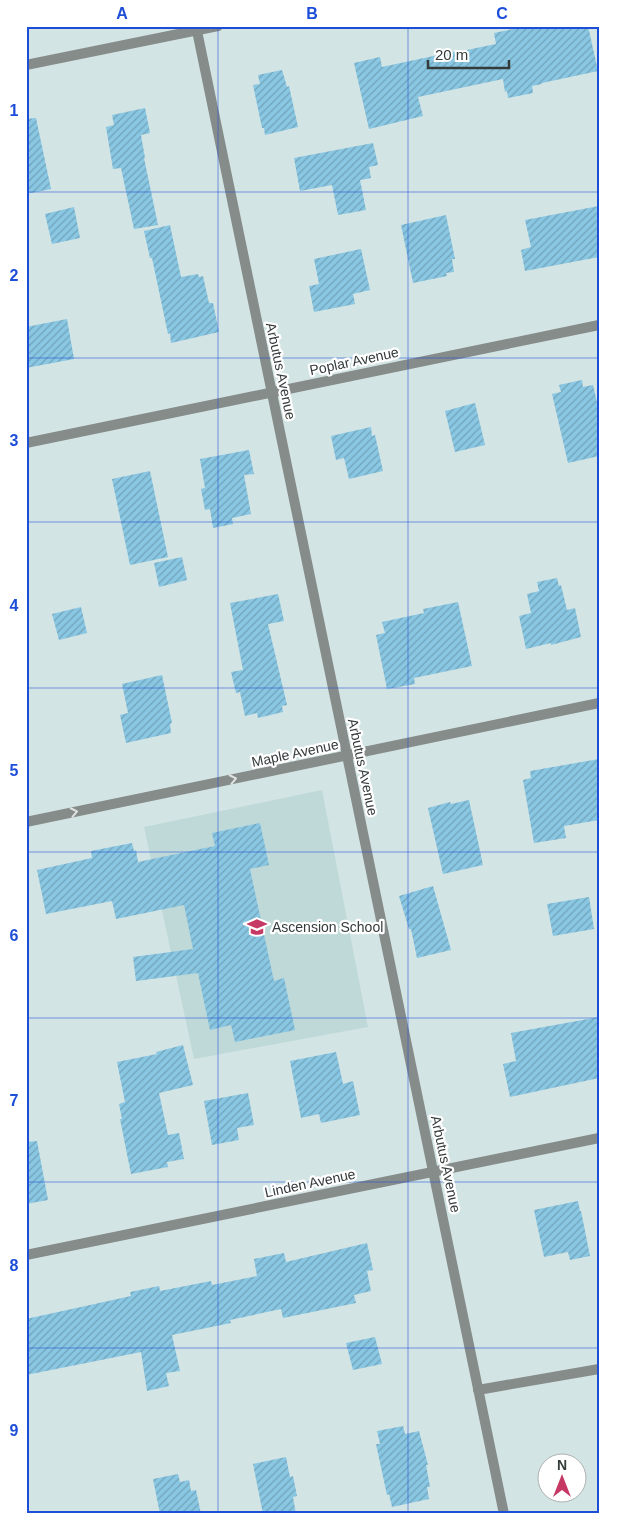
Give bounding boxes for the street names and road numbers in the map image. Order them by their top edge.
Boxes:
street label: Arbutus Avenue [263,321,299,421]
street label: Poplar Avenue [308,344,400,378]
street label: Arbutus Avenue [345,717,381,817]
street label: Maple Avenue [250,736,340,770]
street label: Arbutus Avenue [428,1114,464,1214]
street label: Linden Avenue [263,1166,357,1200]

